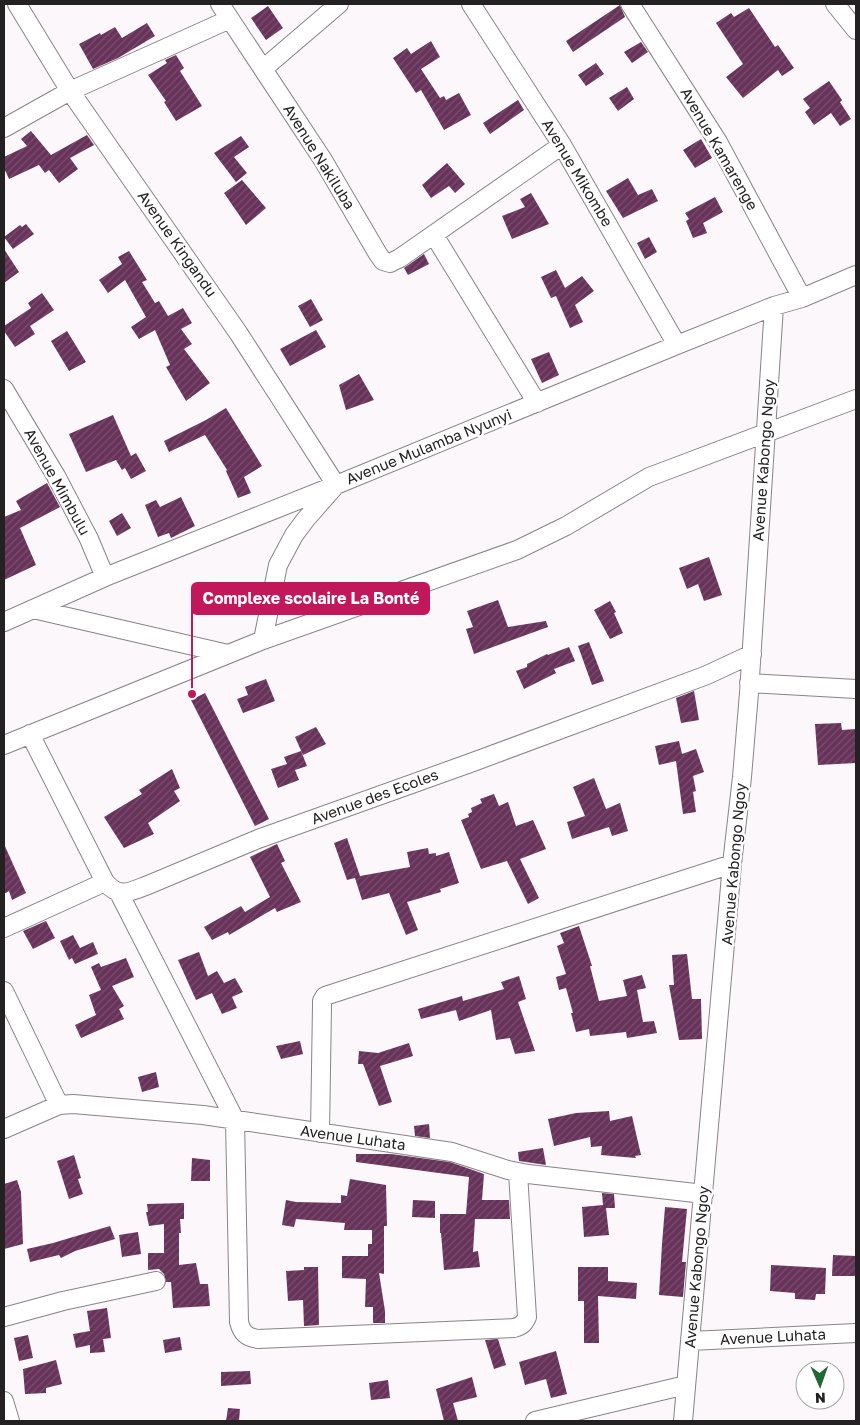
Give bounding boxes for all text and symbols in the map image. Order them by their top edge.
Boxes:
street label: Avenue Kamarenge [677,84,762,213]
street label: Avenue Nakiluba [280,101,359,212]
street label: Avenue Mikombe [539,116,617,230]
street label: Avenue Kingandu [134,187,221,300]
street label: Avenue Kabongo Ngoy [748,378,778,542]
street label: Avenue Mulamba Nyunyi [343,405,514,488]
street label: Avenue Mimbulu [21,425,95,538]
callout: Complexe scolaire La Bonté [192,583,429,614]
text: Complexe scolaire La Bonté [203,588,419,608]
street label: Avenue des Ecoles [309,765,441,827]
street label: Avenue Kabongo Ngoy [717,782,749,946]
street label: Avenue Luhata [299,1121,407,1153]
street label: Avenue Kabongo Ngoy [680,1185,712,1349]
street label: Avenue Luhata [720,1324,826,1348]
north arrow [795,1360,845,1410]
text: N [815,1390,826,1407]

